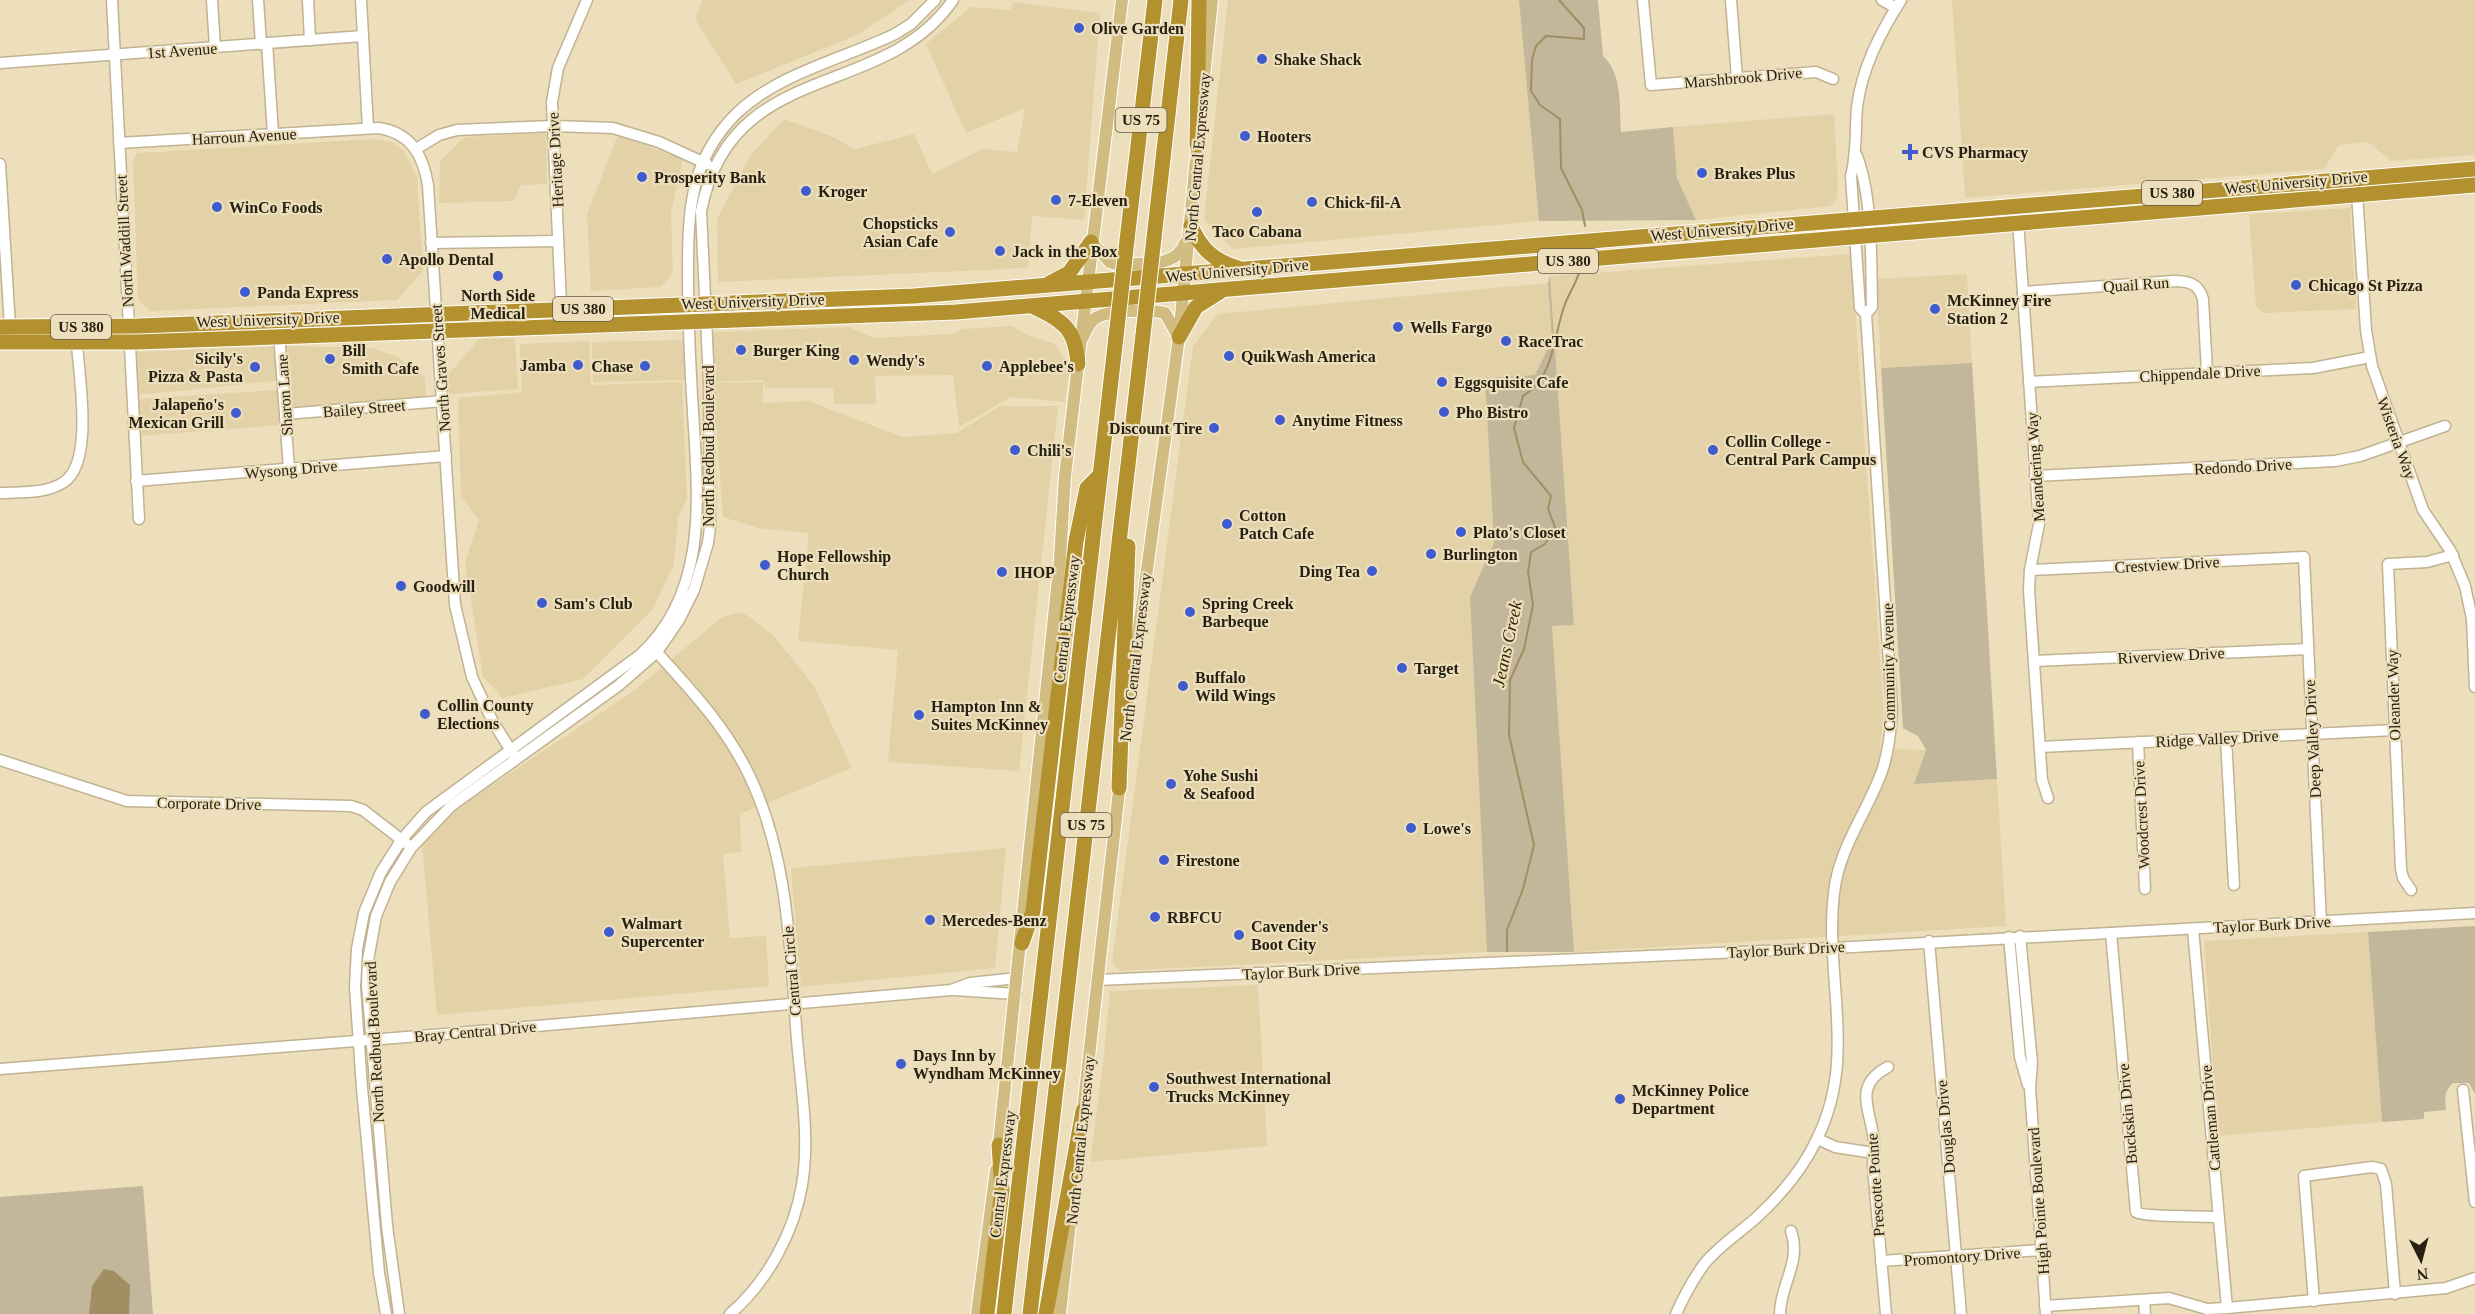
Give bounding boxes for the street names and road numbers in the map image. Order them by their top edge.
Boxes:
street label: 1st Avenue [146,40,218,61]
street label: Marshbrook Drive [1683,64,1803,91]
street label: North Central Expressway [1182,72,1214,242]
road number: US 75 [1116,108,1166,132]
street label: Heritage Drive [545,112,567,208]
street label: Harroun Avenue [191,125,297,148]
street label: West University Drive [2224,168,2368,198]
street label: North Waddill Street [113,174,136,308]
road number: US 380 [2142,181,2202,205]
street label: West University Drive [1650,215,1794,245]
road number: US 380 [1538,249,1598,273]
street label: West University Drive [1165,256,1309,286]
street label: Quail Run [2102,274,2170,295]
street label: West University Drive [681,290,825,313]
road number: US 380 [553,297,613,321]
street label: North Graves Street [428,303,453,432]
street label: West University Drive [196,308,340,331]
road number: US 380 [51,315,111,339]
street label: Sharon Lane [273,354,296,436]
street label: Chippendale Drive [2139,362,2261,386]
street label: North Redbud Boulevard [700,365,717,527]
street label: Wisteria Way [2373,395,2419,482]
street label: Bailey Street [322,396,407,422]
street label: Meandering Way [2023,411,2049,522]
street label: Redondo Drive [2194,455,2293,478]
street label: Wysong Drive [244,457,338,483]
street label: Crestview Drive [2114,553,2220,576]
street label: Central Expressway [1050,554,1084,684]
street label: North Central Expressway [1117,572,1155,742]
street label: Community Avenue [1879,603,1899,731]
street label: Riverview Drive [2117,644,2225,667]
street label: Oleander Way [2383,649,2405,741]
street label: Deep Valley Drive [2301,679,2325,799]
street label: Ridge Valley Drive [2155,727,2279,751]
street label: Woodcrest Drive [2130,760,2153,870]
street label: Corporate Drive [157,794,261,814]
road number: US 75 [1060,813,1112,837]
street label: Taylor Burk Drive [2213,913,2331,937]
street label: Central Circle [779,925,804,1017]
street label: Taylor Burk Drive [1727,938,1845,962]
street label: Taylor Burk Drive [1242,960,1360,984]
street label: North Redbud Boulevard [362,961,387,1123]
street label: Bray Central Drive [413,1018,537,1046]
street label: North Central Expressway [1063,1055,1099,1225]
street label: Buckskin Drive [2115,1063,2140,1165]
street label: Cattleman Drive [2197,1064,2224,1172]
street label: Douglas Drive [1933,1079,1959,1174]
street label: Central Expressway [986,1109,1020,1239]
street label: High Pointe Boulevard [2025,1127,2053,1275]
street label: Prescotte Pointe [1863,1133,1888,1237]
street label: Promontory Drive [1903,1244,2021,1270]

